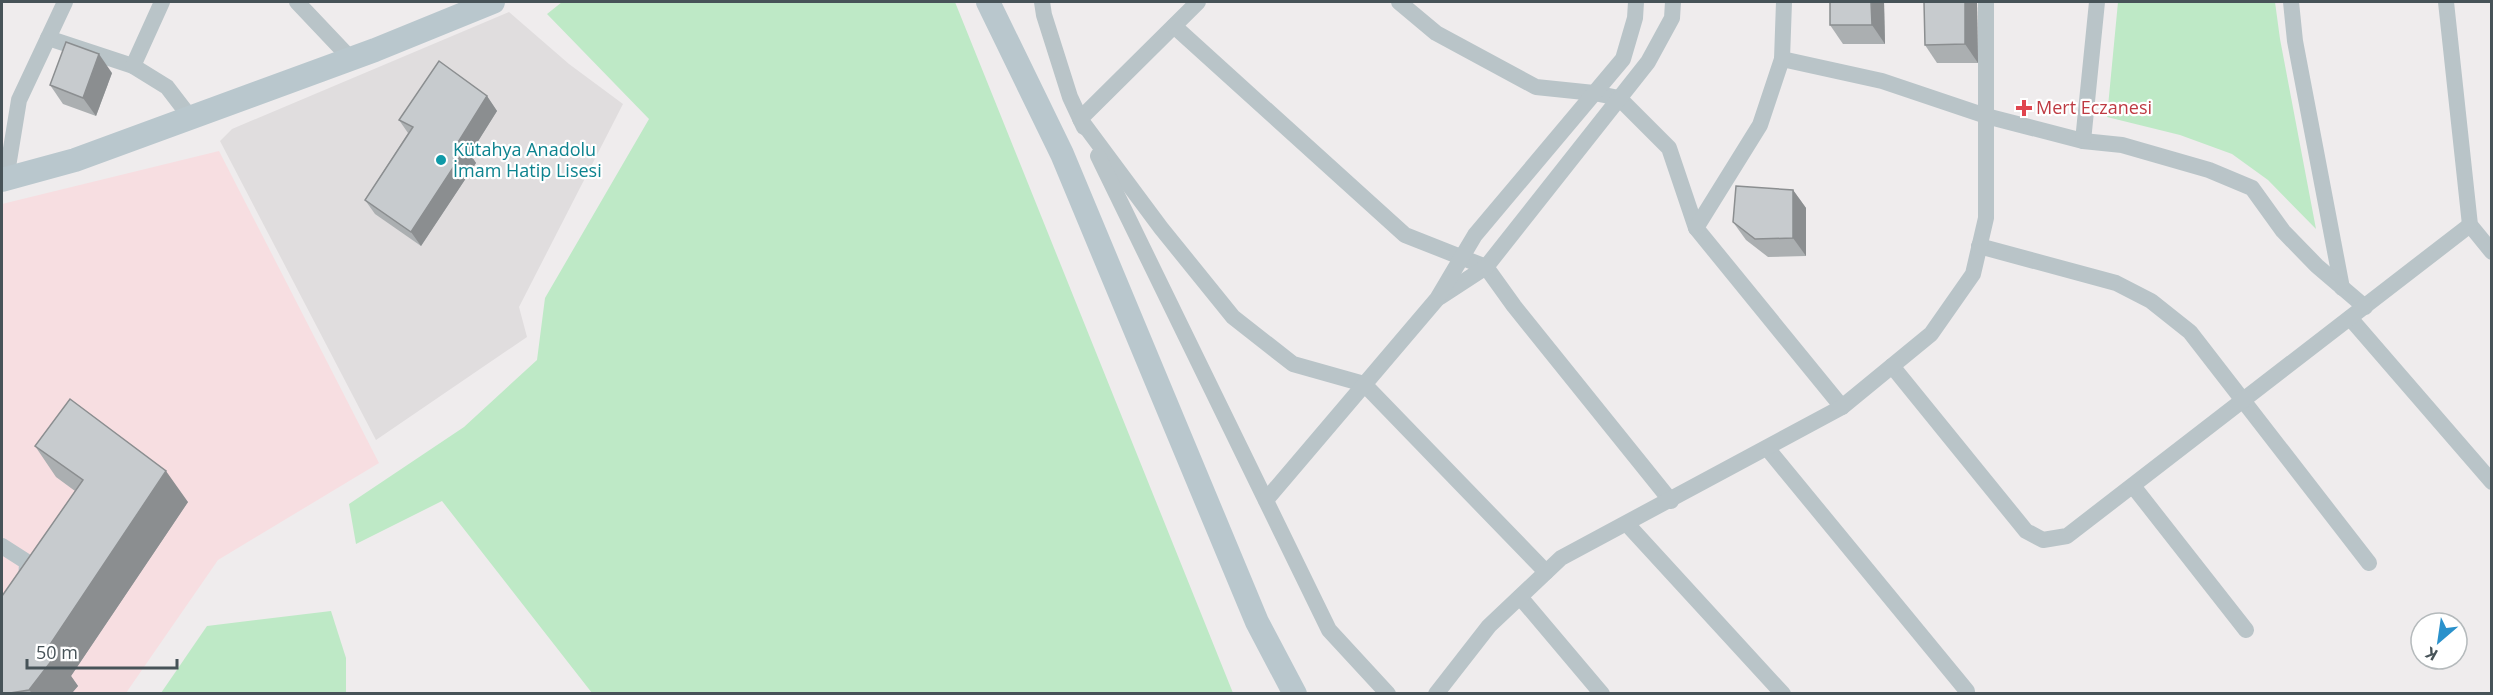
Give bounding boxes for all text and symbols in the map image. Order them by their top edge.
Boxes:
place label: Mert Eczanesi [2036,95,2152,119]
marker: Mert Eczanesi [2017,101,2031,115]
place label: Kütahya Anadolu İmam Hatip Lisesi [453,137,602,182]
marker: Kütahya Anadolu İmam Hatip Lisesi [434,153,448,167]
north arrow [2409,611,2469,671]
scale bar [27,632,177,670]
text: 50 m [36,640,78,664]
text: K [2421,642,2442,666]

